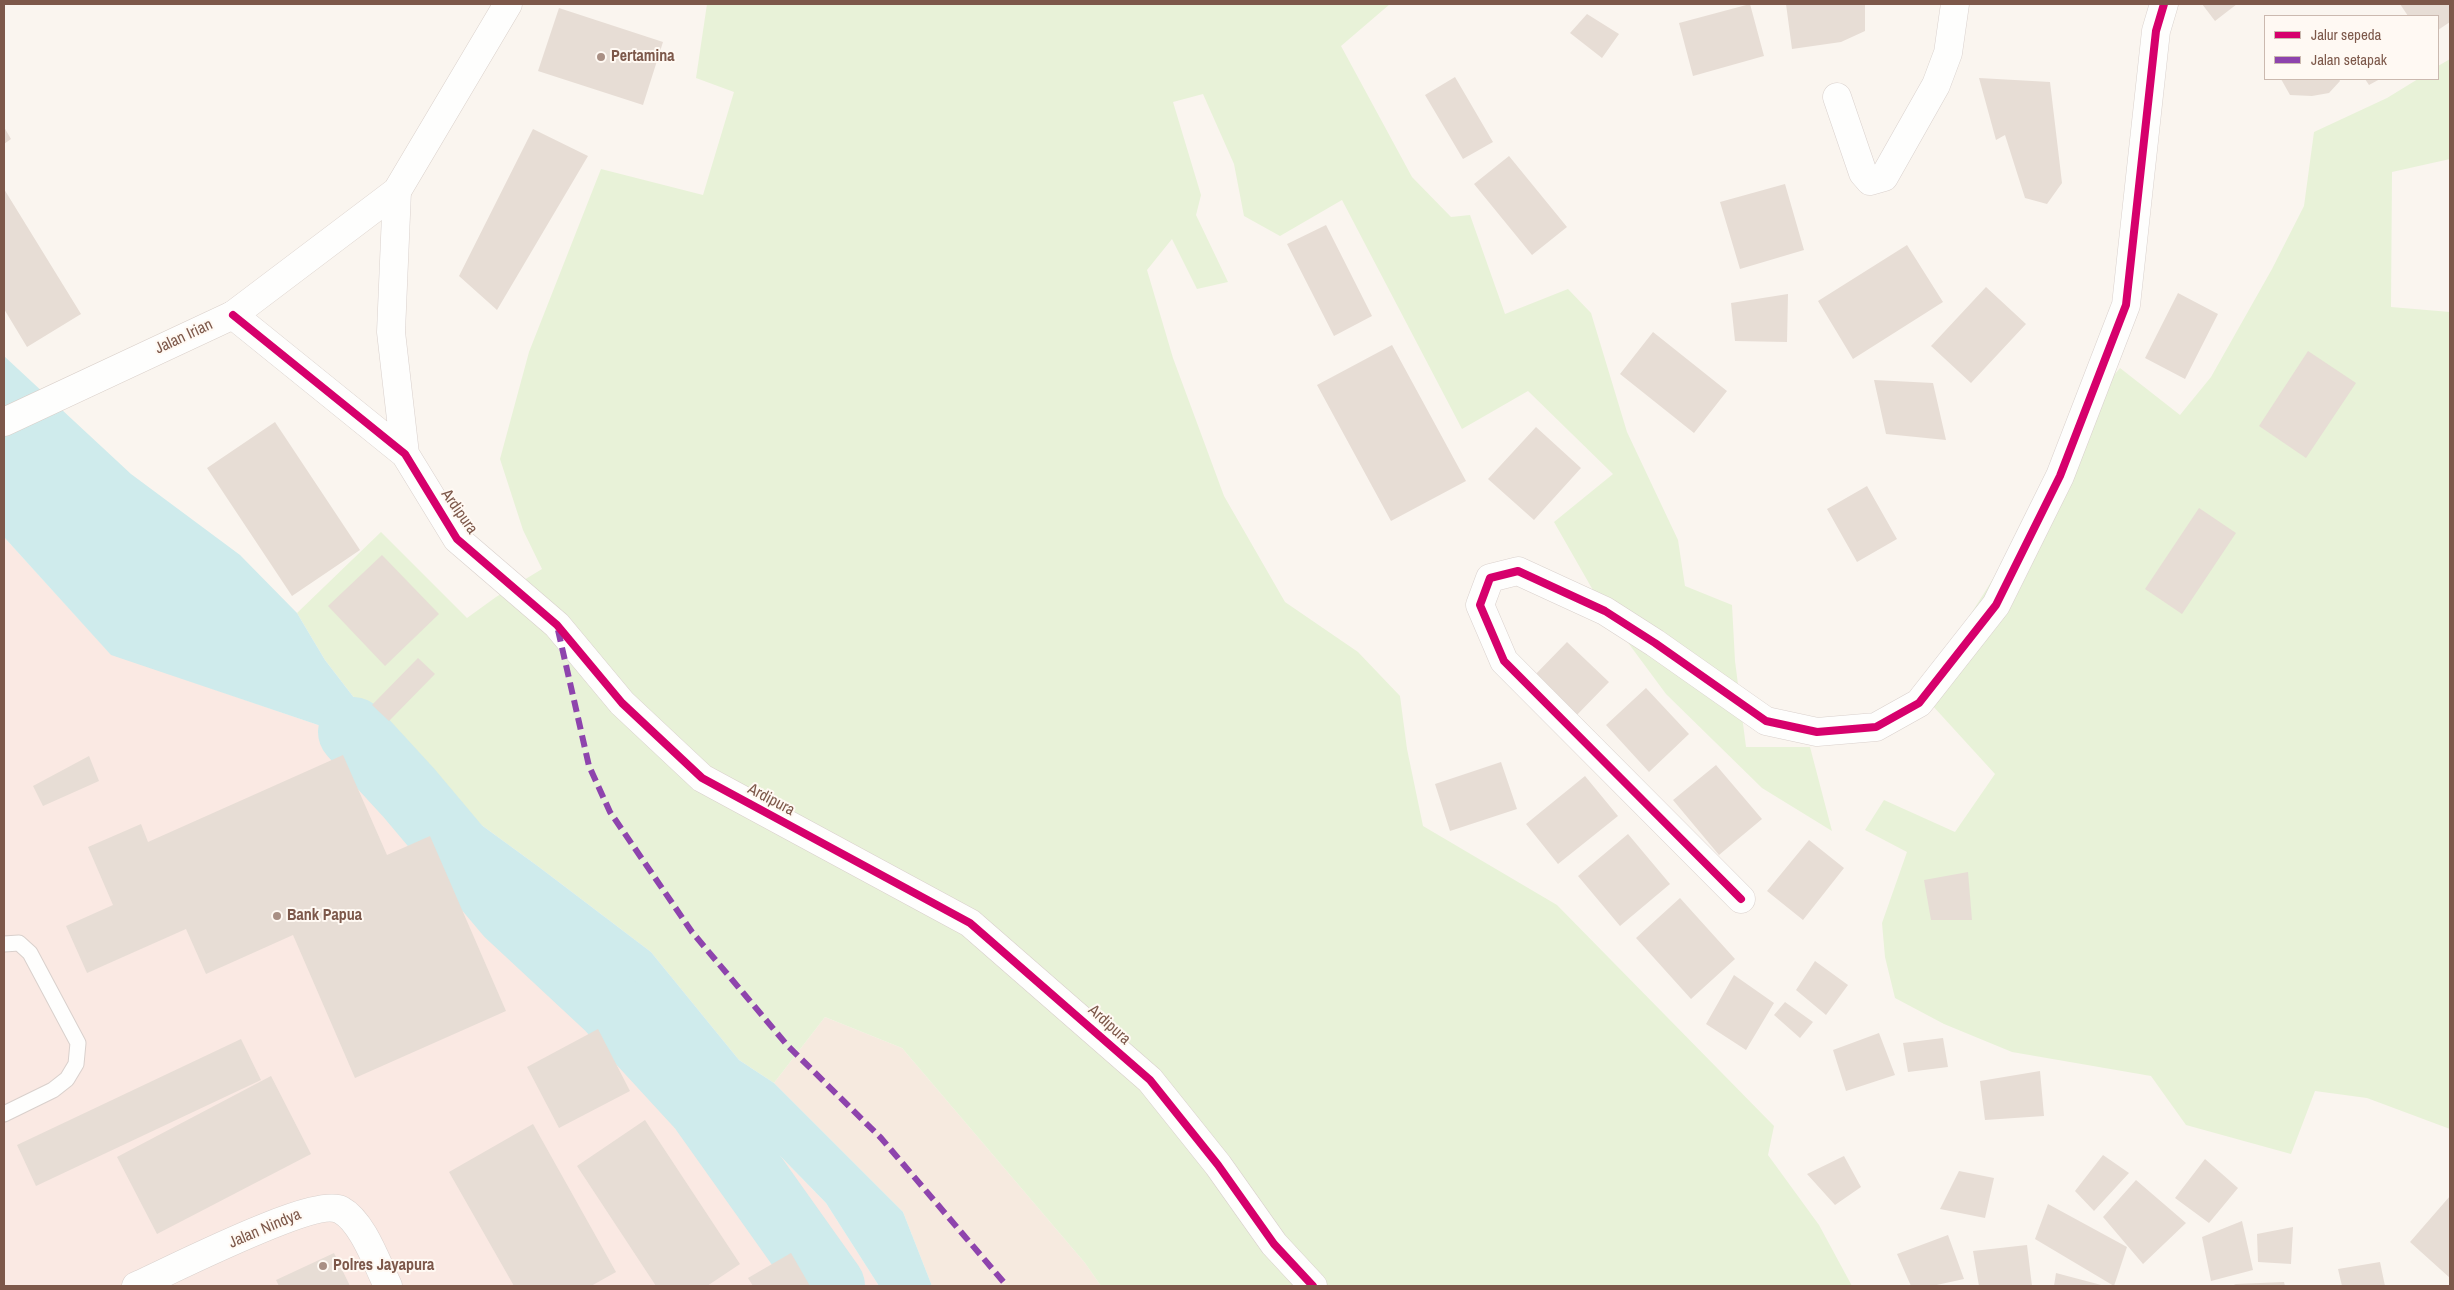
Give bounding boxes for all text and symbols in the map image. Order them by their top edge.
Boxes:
legend [2264,15,2439,80]
text: Jalur sepeda [2311,24,2381,45]
place label: Pertamina [611,47,674,67]
text: Jalan setapak [2311,49,2387,70]
marker: Pertamina [595,51,607,63]
street label: Jalan Irian [152,315,216,359]
street label: Ardipura [437,486,481,538]
street label: Ardipura [744,780,798,820]
place label: Bank Papua [287,906,362,926]
marker: Bank Papua [271,910,283,922]
street label: Ardipura [1084,1001,1134,1049]
street label: Jalan Nindya [226,1205,304,1253]
place label: Polres Jayapura [333,1256,434,1276]
marker: Polres Jayapura [317,1260,329,1272]

